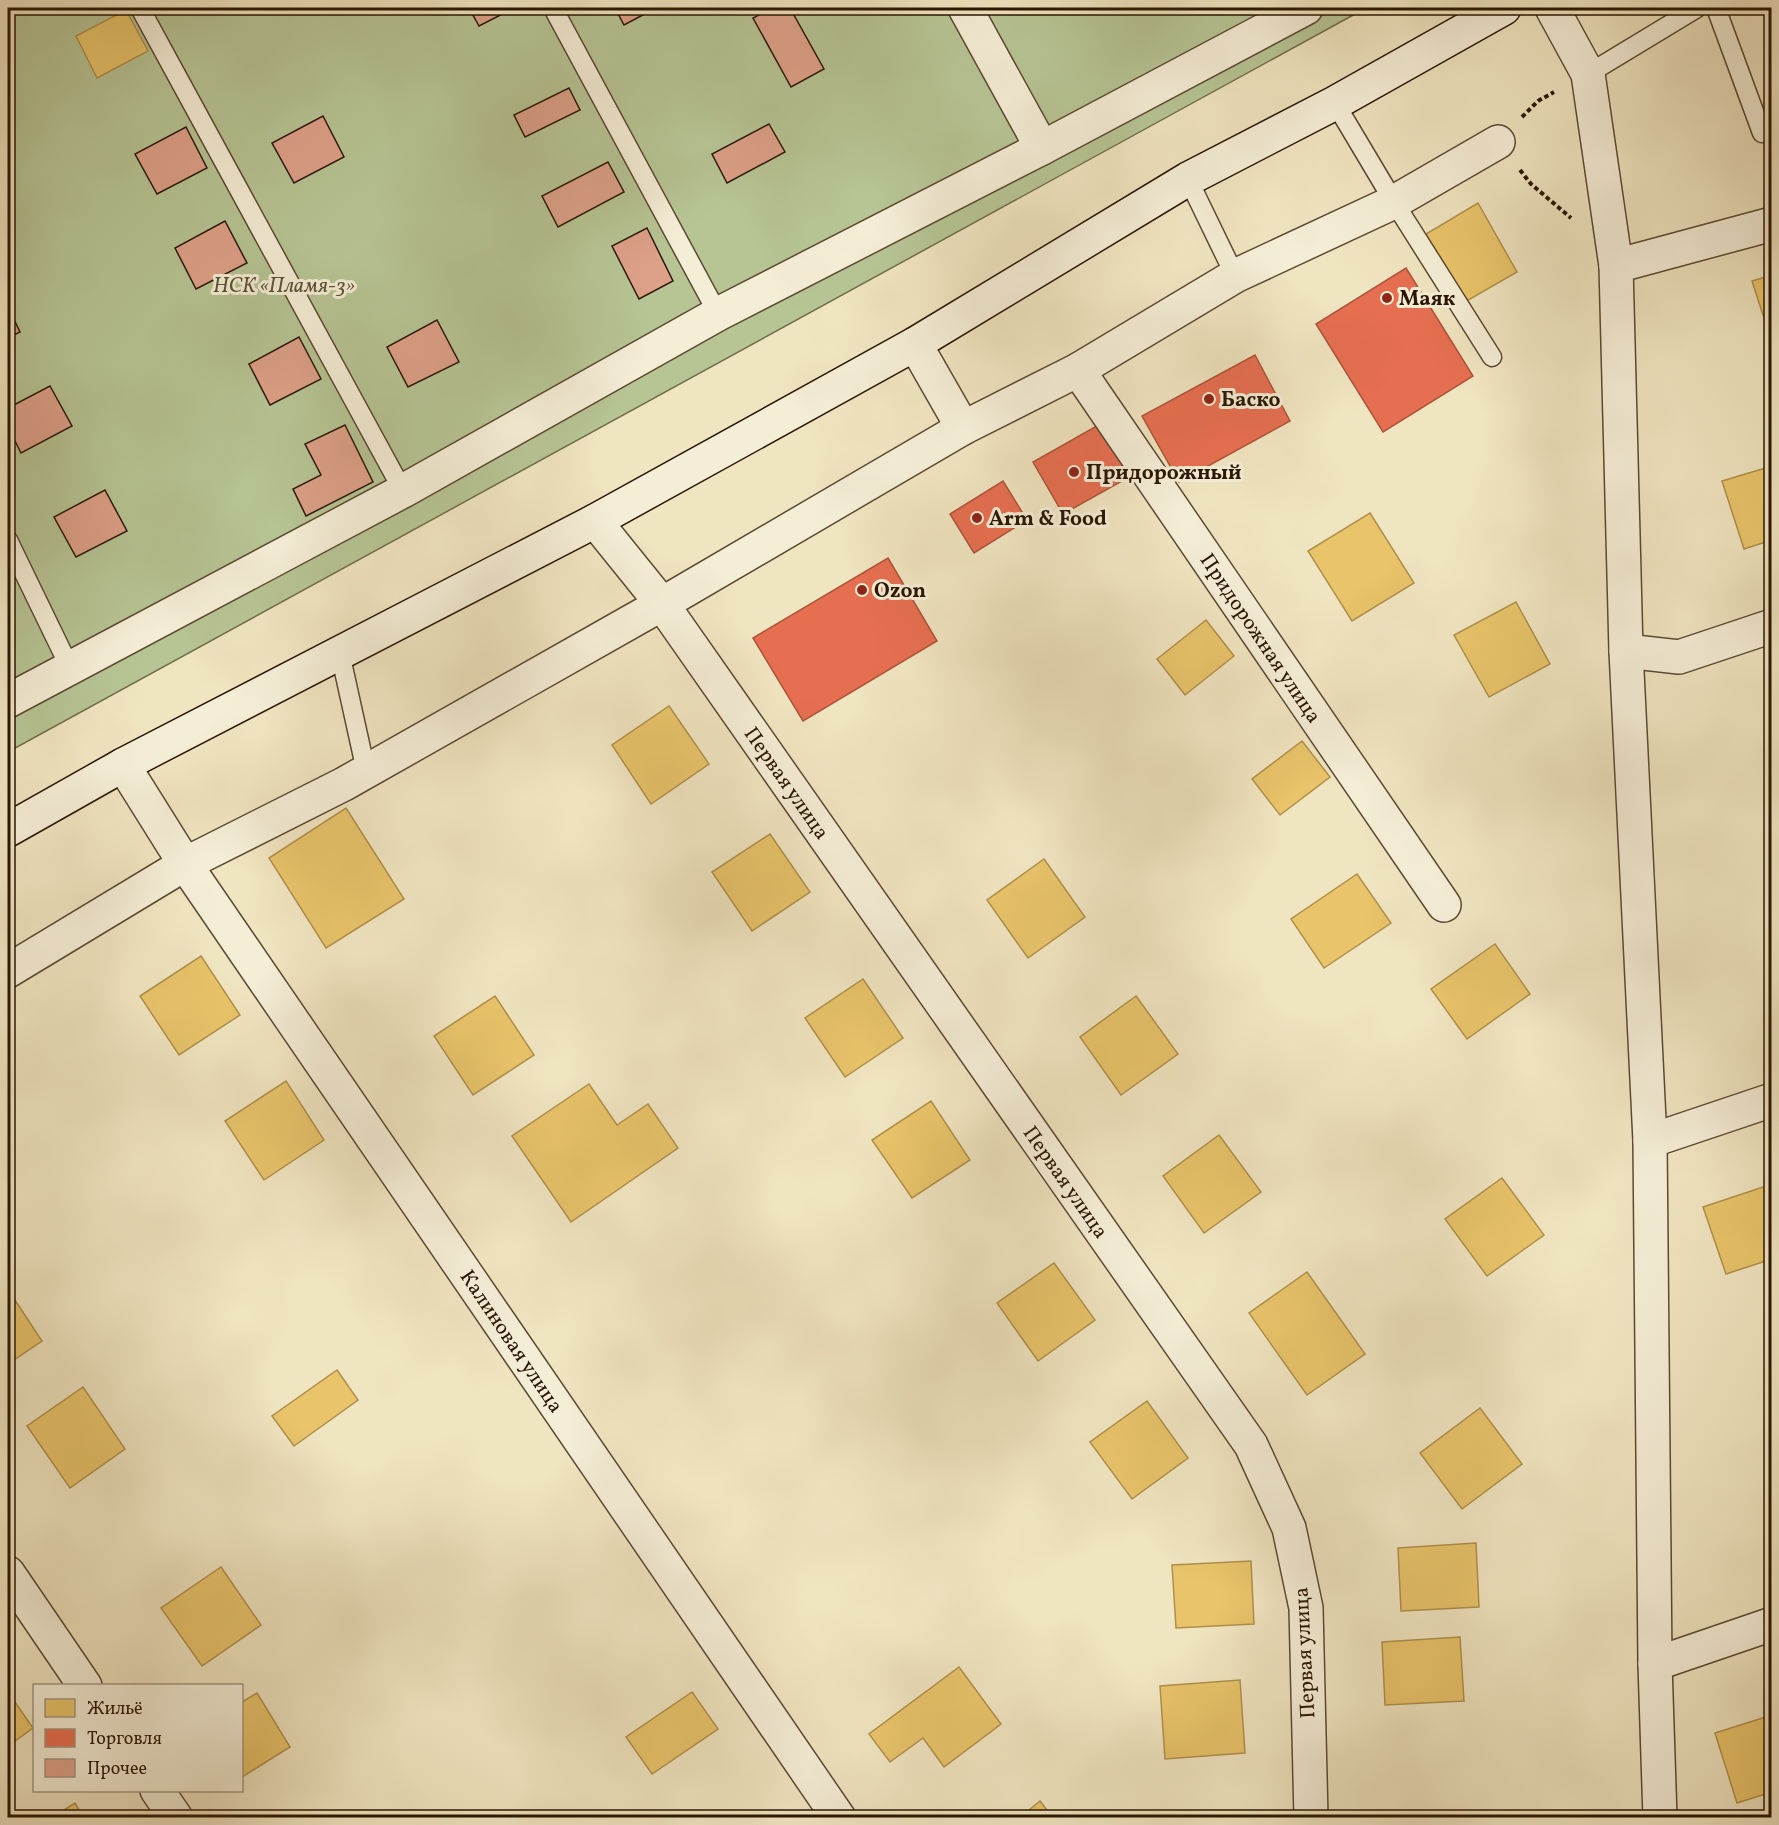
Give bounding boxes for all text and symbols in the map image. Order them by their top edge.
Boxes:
park label: НСК «Пламя-3» [213,272,355,301]
place label: Маяк [1399,285,1456,314]
marker: Маяк [1380,291,1394,305]
place label: Баско [1221,386,1280,415]
marker: Баско [1202,392,1216,406]
place label: Придорожный [1086,459,1242,488]
marker: Придорожный [1067,465,1081,479]
place label: Arm & Food [989,505,1107,534]
marker: Arm & Food [970,511,984,525]
street label: Придорожная улица [1192,548,1327,730]
place label: Ozon [874,577,926,606]
marker: Ozon [855,583,869,597]
street label: Первая улица [736,722,835,846]
street label: Первая улица [1015,1121,1114,1245]
street label: Калиновая улица [452,1265,569,1419]
street label: Первая улица [1288,1586,1323,1719]
legend [33,1684,243,1792]
text: Жильё [87,1697,143,1722]
text: Торговля [87,1727,162,1752]
text: Прочее [87,1757,147,1782]

